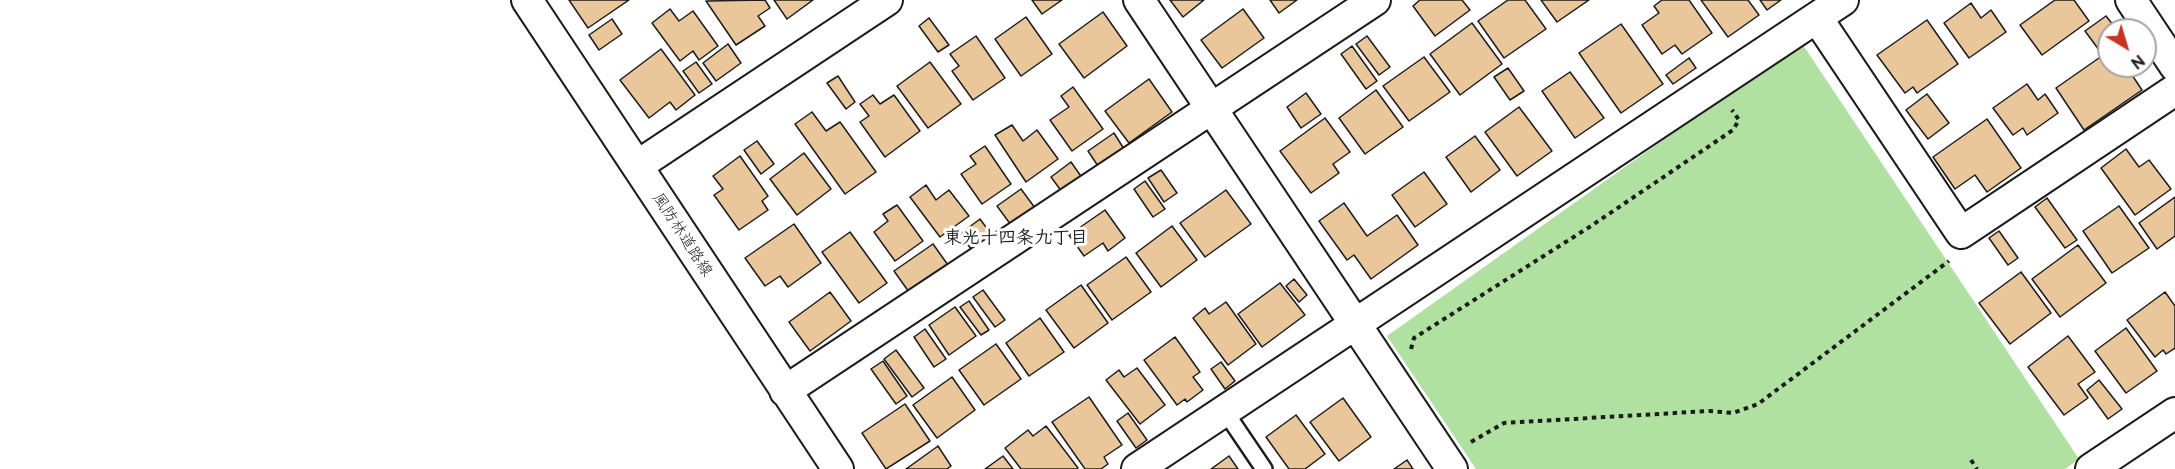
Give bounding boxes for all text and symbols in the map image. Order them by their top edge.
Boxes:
north arrow [2097,18,2157,78]
text: N [2127,50,2148,72]
street label: 風防林道路線 [648,190,716,280]
district label: 東光十四条九丁目 [944,227,1088,249]

